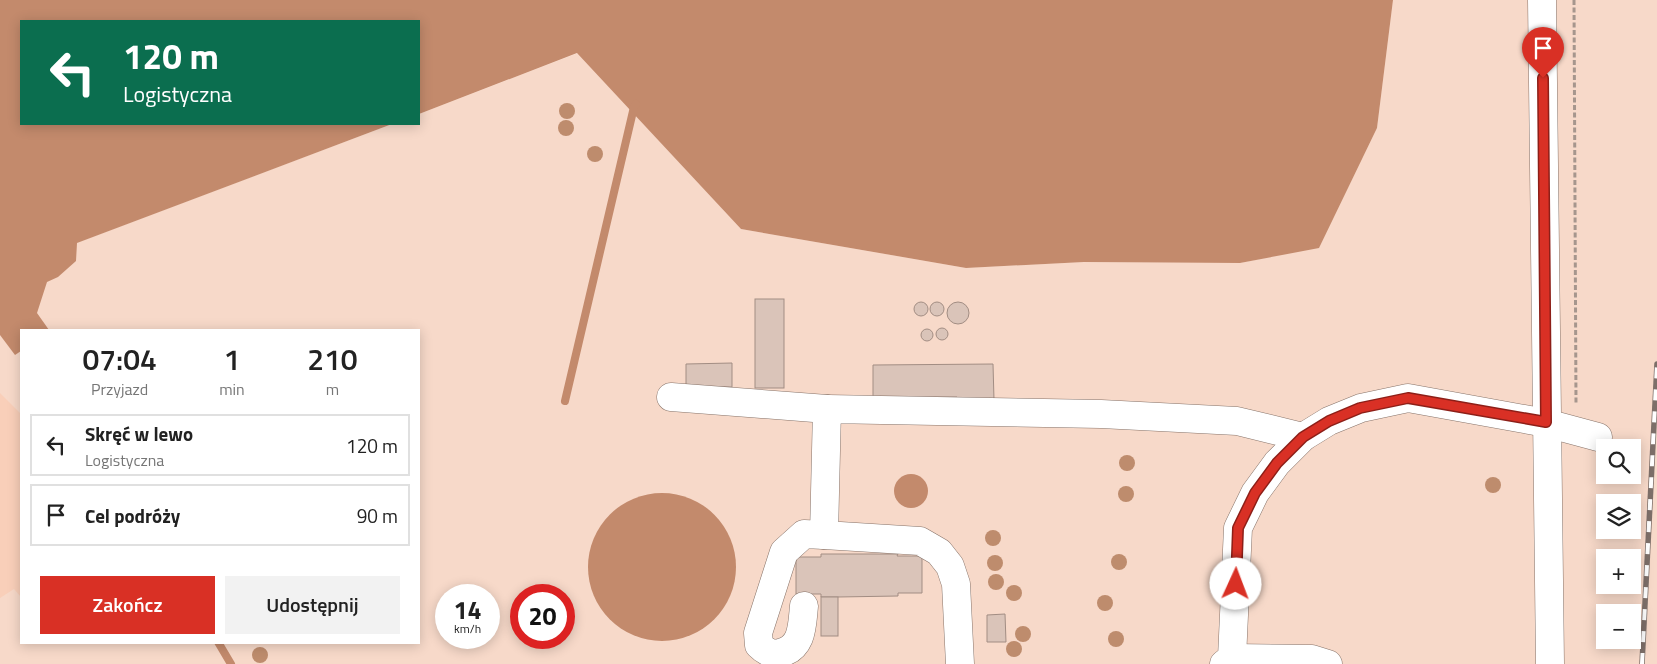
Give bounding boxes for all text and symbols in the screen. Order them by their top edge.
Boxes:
pin [1522,27,1564,78]
text: 120 m [123,29,219,83]
icon: arrive [1529,34,1557,62]
icon: left [40,40,105,105]
text: Logistyczna [123,77,232,111]
text: 07:04 [82,336,157,382]
text: 1 [224,336,240,382]
text: 210 [307,336,358,382]
text: Przyjazd [91,377,148,401]
text: min [219,377,245,401]
text: m [326,377,339,401]
text: Skręć w lewo [85,419,193,448]
icon: left [42,431,70,459]
text: 120 m [346,431,398,460]
map controls [1596,439,1641,649]
button: search [1596,439,1641,484]
text: Logistyczna [85,448,164,472]
button: layers [1596,494,1641,539]
icon: arrive [42,501,70,529]
text: Cel podróży [85,501,180,530]
text: 90 m [357,501,398,530]
button: + [1596,549,1641,594]
position arrow [1209,557,1261,609]
button: Zakończ [40,576,215,634]
button: Udostępnij [225,576,400,634]
speed limit sign: 20 [510,584,575,649]
text: 14 [453,591,482,629]
button: − [1596,604,1641,649]
text: km/h [454,619,481,638]

